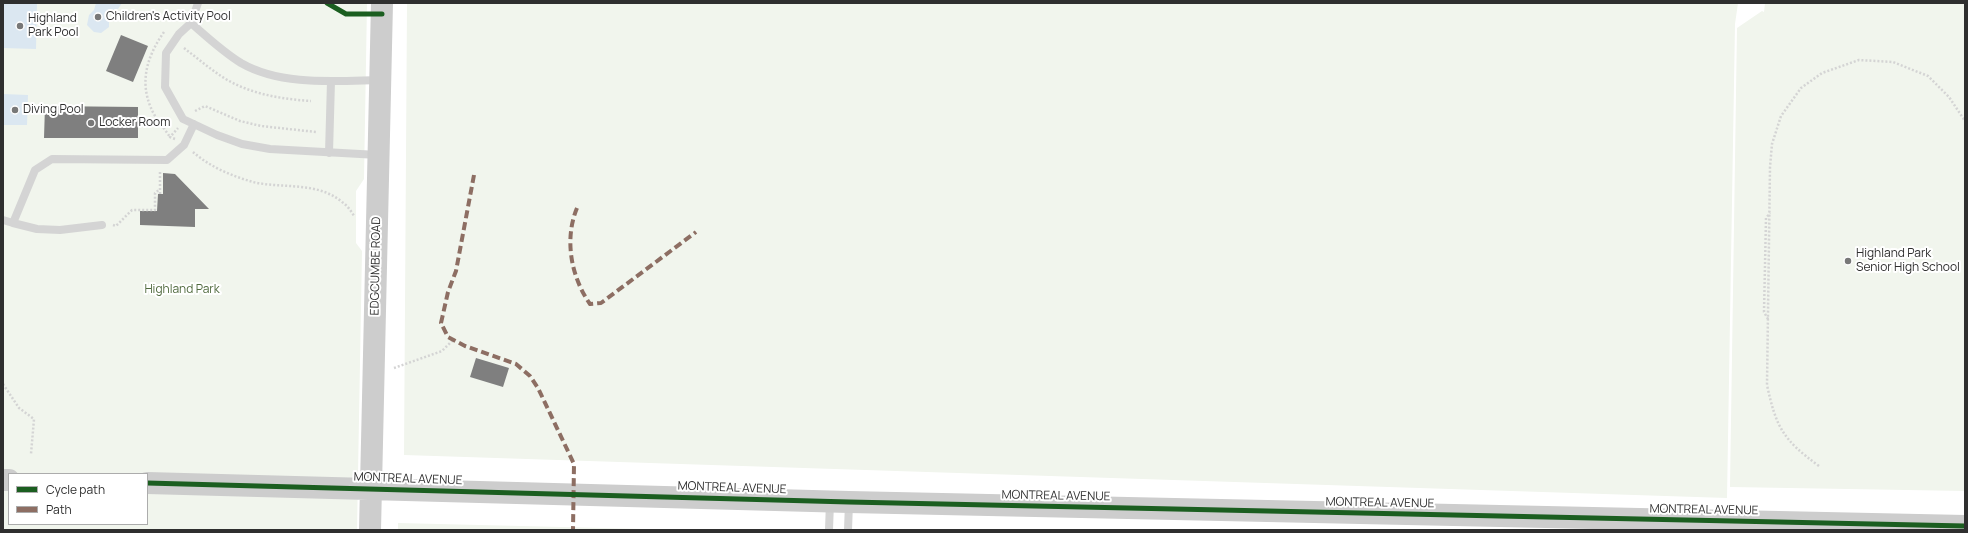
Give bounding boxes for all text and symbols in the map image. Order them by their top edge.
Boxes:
place label: Children's Activity Pool [106,10,231,24]
place label: Highland Park Pool [28,12,79,40]
marker: Children's Activity Pool [93,12,103,22]
marker: Highland Park Pool [15,21,25,31]
place label: Diving Pool [23,103,84,117]
marker: Diving Pool [10,105,20,115]
place label: Locker Room [99,116,170,130]
marker: Locker Room [86,118,96,128]
street label: EDGCUMBE ROAD [368,217,384,315]
place label: Highland Park Senior High School [1856,247,1960,275]
marker: Highland Park Senior High School [1843,256,1853,266]
park label: Highland Park [144,283,220,297]
street label: MONTREAL AVENUE [353,470,463,488]
legend [8,473,148,525]
street label: MONTREAL AVENUE [677,479,787,497]
text: Cycle path [46,481,105,498]
street label: MONTREAL AVENUE [1001,488,1111,504]
street label: MONTREAL AVENUE [1325,495,1435,511]
text: Path [46,501,72,518]
street label: MONTREAL AVENUE [1649,502,1759,518]

